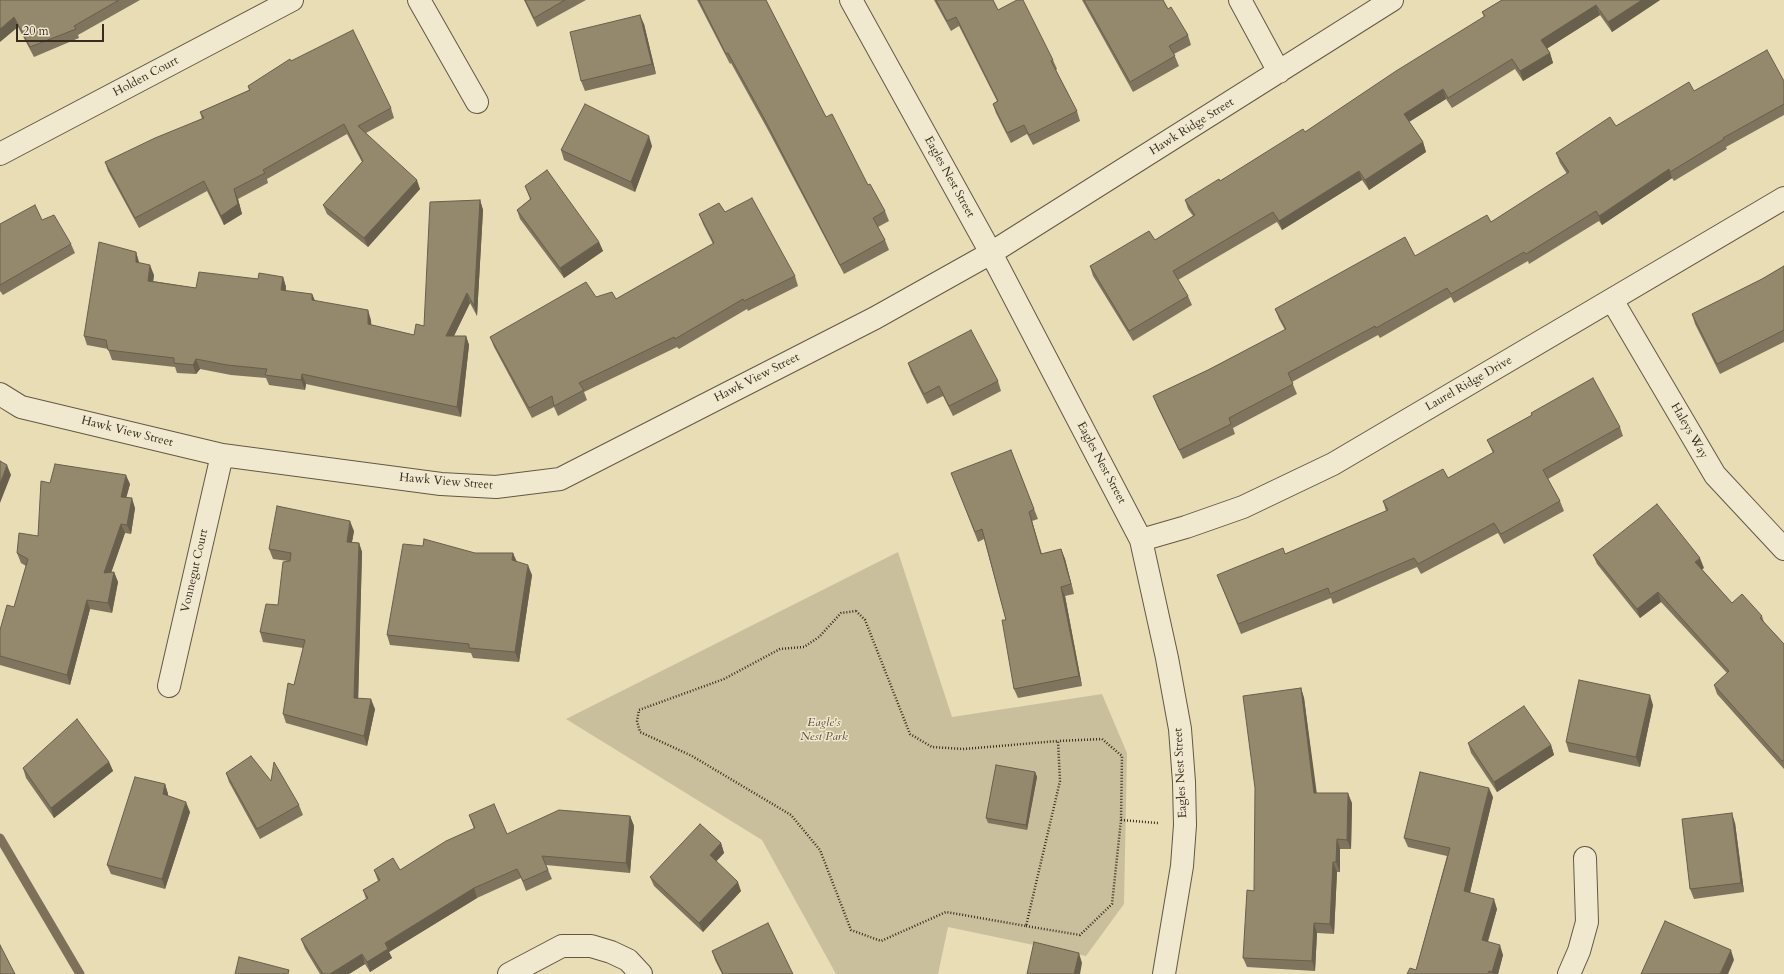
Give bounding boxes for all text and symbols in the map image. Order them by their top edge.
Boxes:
scale bar [18,16,106,42]
text: 20 m [23,23,49,39]
street label: Holden Court [111,54,181,100]
street label: Hawk Ridge Street [1147,95,1237,159]
street label: Eagles Nest Street [921,134,977,220]
street label: Hawk View Street [712,350,802,406]
street label: Laurel Ridge Drive [1423,353,1515,415]
street label: Haleys Way [1667,401,1711,461]
street label: Hawk View Street [80,414,174,450]
street label: Eagles Nest Street [1073,420,1129,506]
street label: Hawk View Street [399,471,493,493]
street label: Vonnegut Court [178,528,212,614]
park label: Eagle's Nest Park [800,716,848,744]
street label: Eagles Nest Street [1171,727,1191,819]

